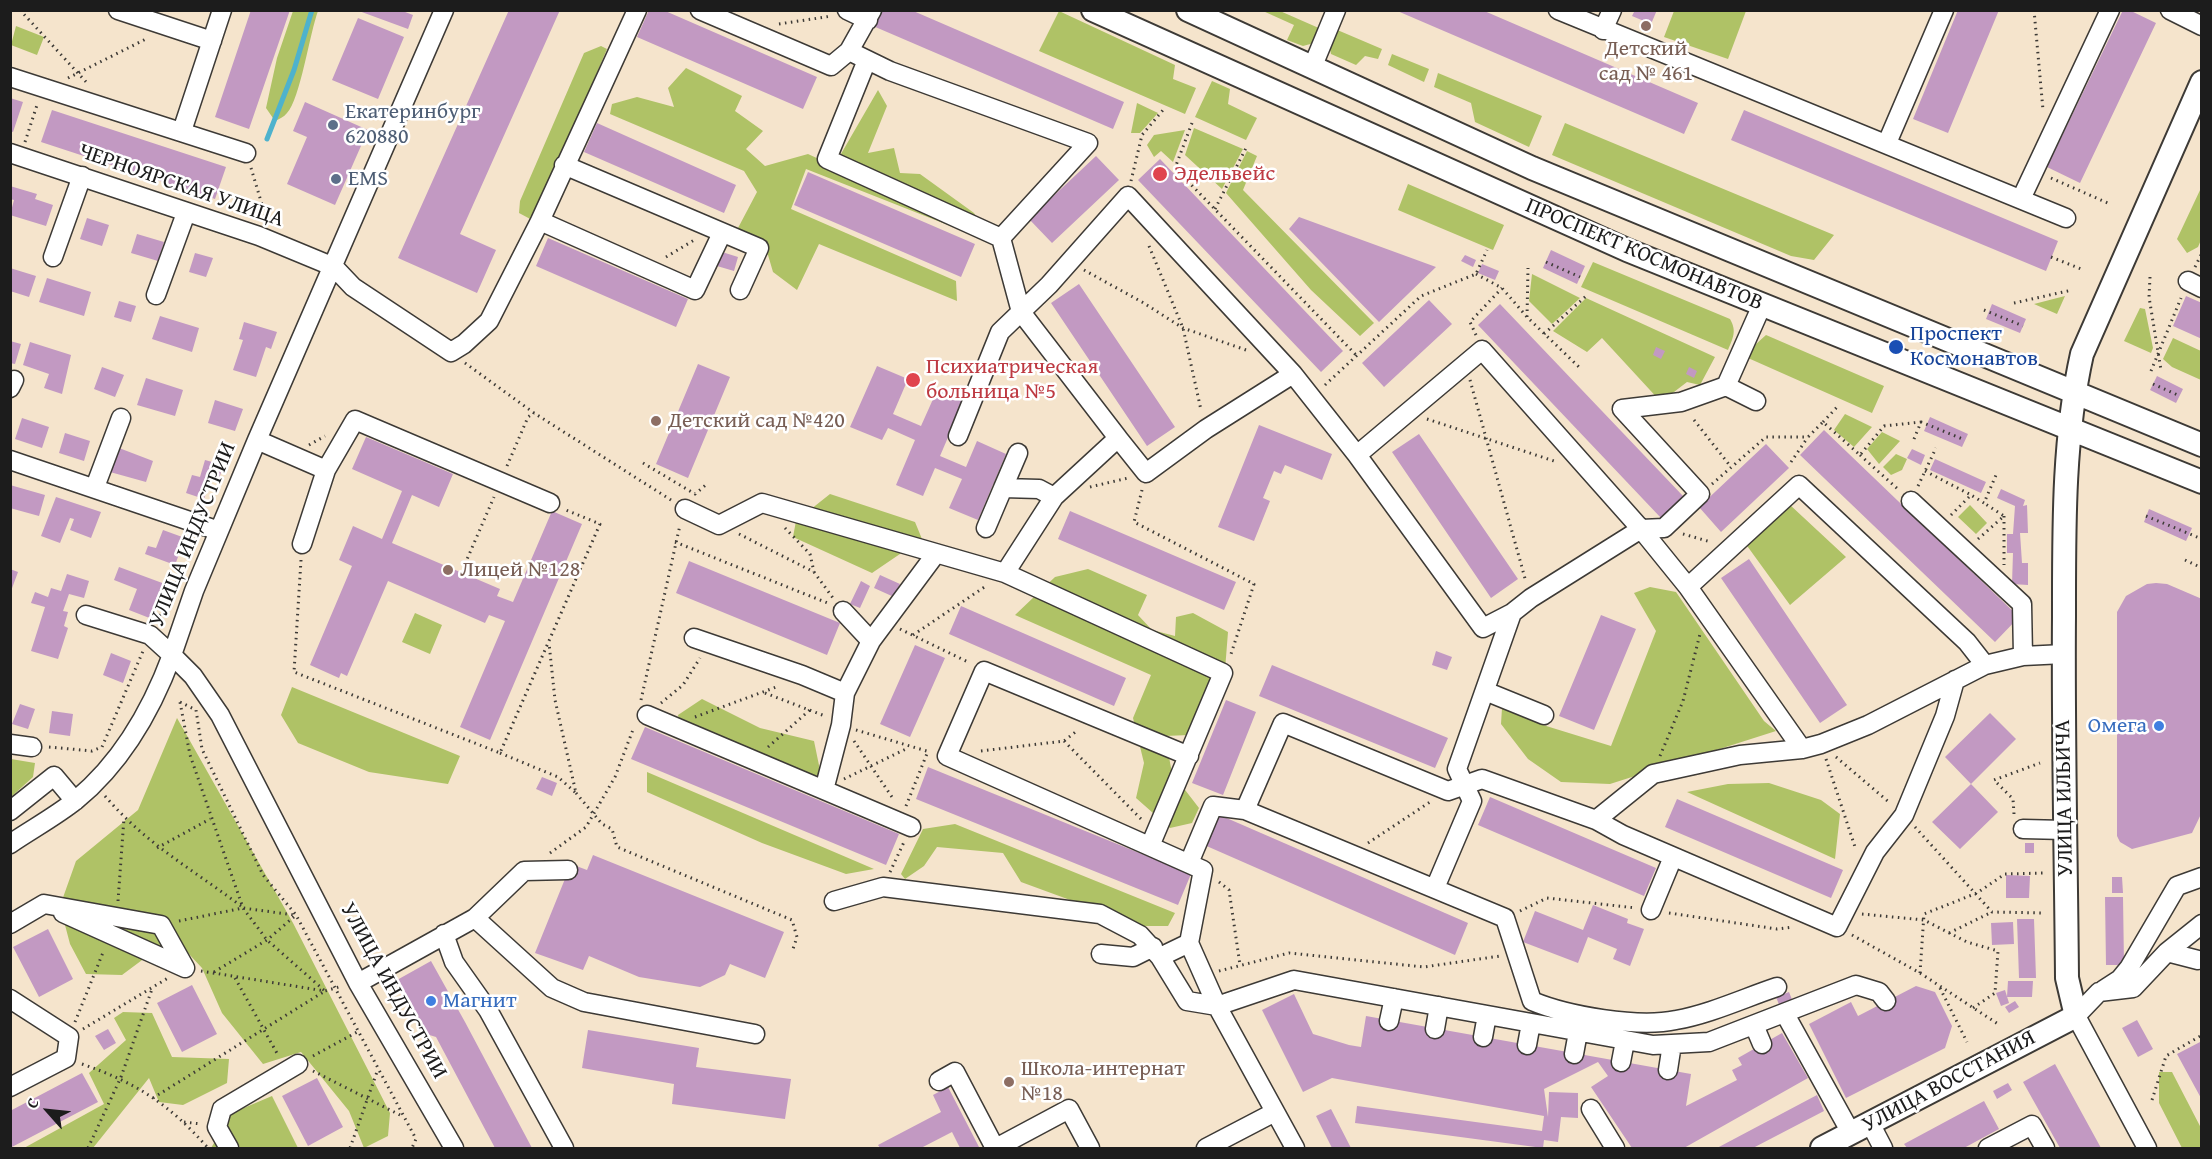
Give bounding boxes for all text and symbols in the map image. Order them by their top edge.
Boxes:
marker: Детский сад № 461 [1639,19,1653,33]
place label: Детский сад № 461 [1599,36,1693,88]
place label: Екатеринбург 620880 [345,99,480,150]
marker: Екатеринбург 620880 [326,118,340,132]
street label: ЧЕРНОЯРСКАЯ УЛИЦА [75,138,287,234]
place label: Эдельвейс [1174,161,1275,187]
marker: Эдельвейс [1151,165,1169,183]
place label: EMS [348,166,388,192]
marker: EMS [329,172,343,186]
street label: ПРОСПЕКТ КОСМОНАВТОВ [1521,193,1767,317]
place label: Проспект Космонавтов [1910,321,2038,372]
marker: Проспект Космонавтов [1887,338,1905,356]
place label: Психиатрическая больница №5 [926,354,1098,406]
marker: Психиатрическая больница №5 [904,371,922,389]
place label: Детский сад №420 [668,408,845,434]
marker: Детский сад №420 [649,414,663,428]
street label: УЛИЦА ИНДУСТРИИ [144,439,242,631]
place label: Лицей №128 [460,557,580,583]
marker: Лицей №128 [441,563,455,577]
place label: Омега [2088,713,2147,739]
street label: УЛИЦА ИЛЬИЧА [2050,719,2080,877]
marker: Омега [2152,719,2166,733]
street label: УЛИЦА ИНДУСТРИИ [334,898,452,1084]
place label: Магнит [443,988,517,1014]
marker: Магнит [424,994,438,1008]
street label: УЛИЦА ВОССТАНИЯ [1858,1025,2040,1139]
place label: Школа-интернат №18 [1021,1056,1185,1108]
marker: Школа-интернат №18 [1002,1075,1016,1089]
north arrow [18,1081,78,1141]
text: С [19,1093,45,1112]

